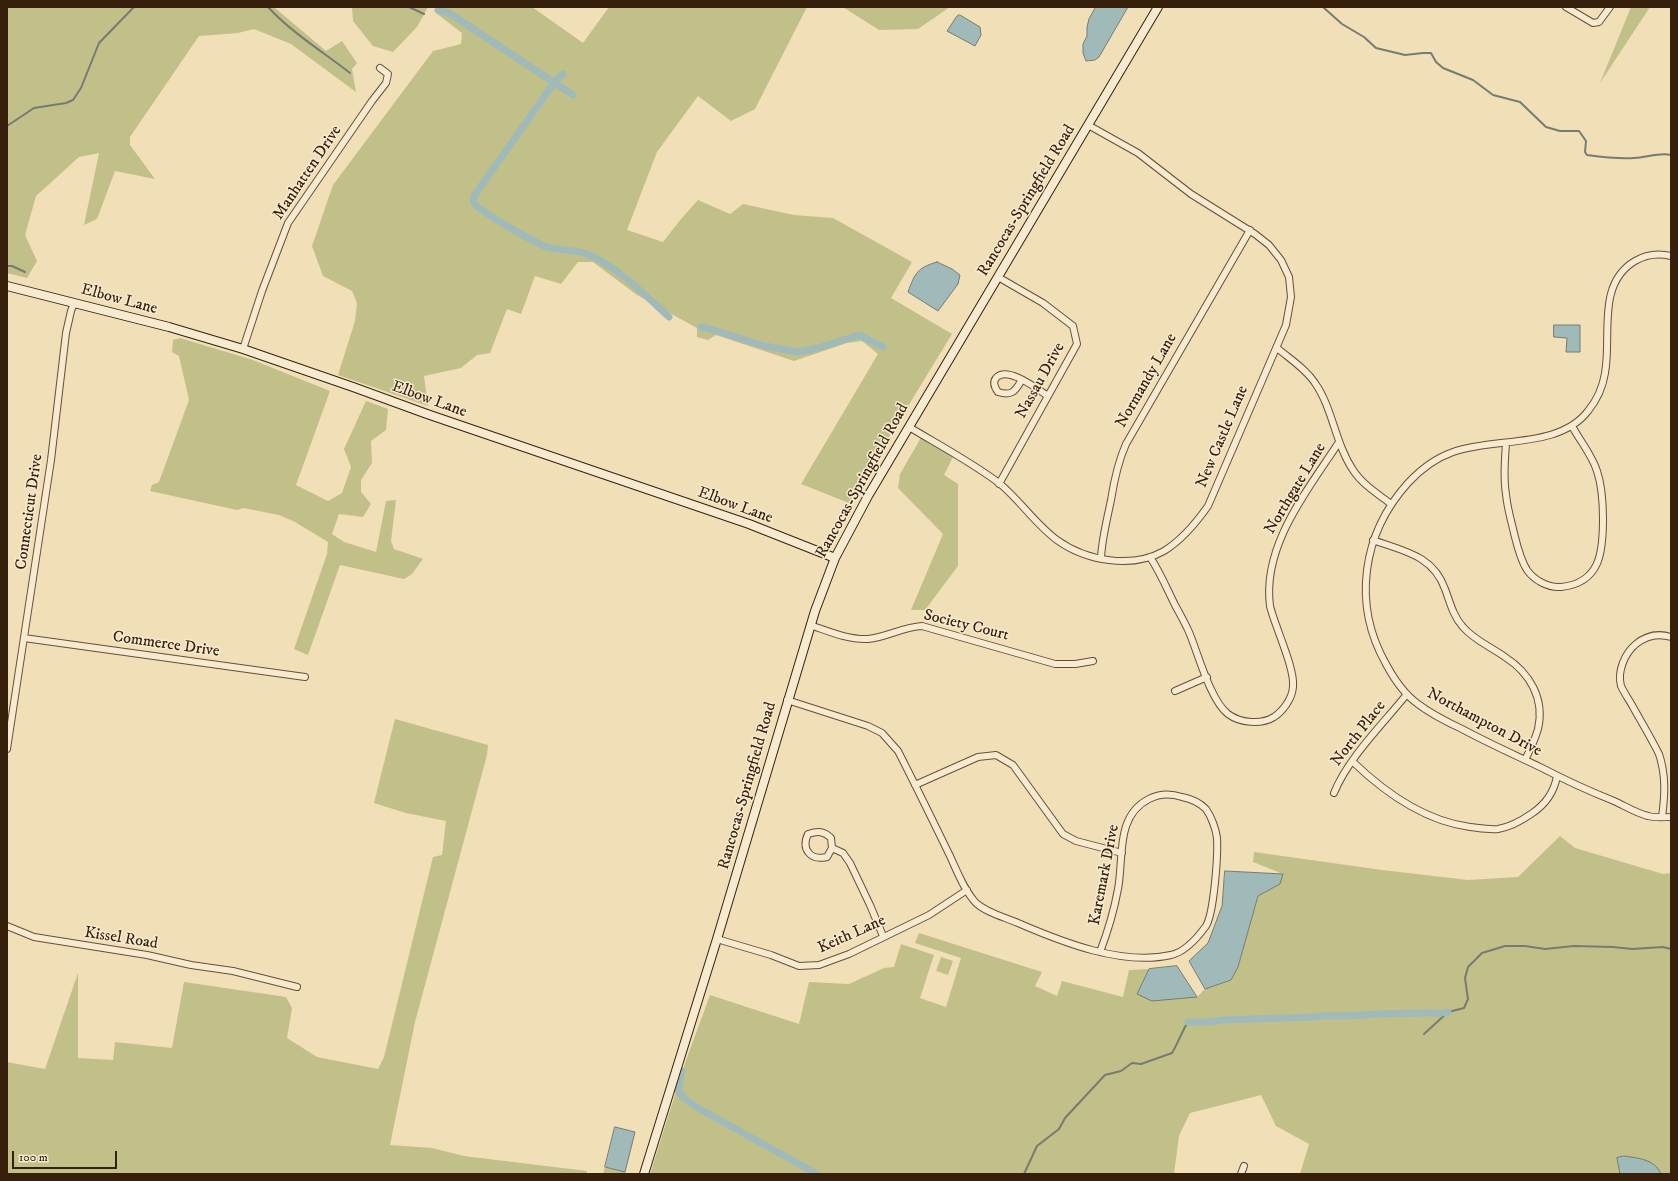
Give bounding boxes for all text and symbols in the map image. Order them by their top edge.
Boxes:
street label: Manhatten Drive [269,122,347,224]
street label: Rancocas-Springfield Road [974,122,1080,280]
street label: Elbow Lane [79,281,159,319]
street label: Normandy Lane [1112,330,1182,432]
street label: Nassau Drive [1012,340,1070,422]
street label: Elbow Lane [389,378,469,422]
street label: New Castle Lane [1193,383,1253,491]
street label: Rancocas-Springfield Road [813,400,913,562]
street label: Northgate Lane [1261,440,1331,538]
street label: Connecticut Drive [12,453,48,571]
street label: Elbow Lane [695,484,775,528]
street label: Society Court [921,606,1011,646]
street label: Commerce Drive [111,628,221,662]
street label: Northampton Drive [1423,685,1545,761]
street label: North Place [1327,697,1391,771]
street label: Rancocas-Springfield Road [715,700,781,872]
street label: Karemark Drive [1086,823,1124,927]
street label: Keith Lane [815,912,889,958]
street label: Kissel Road [83,924,159,954]
scale bar [14,1143,119,1169]
text: 100 m [19,1150,48,1165]

